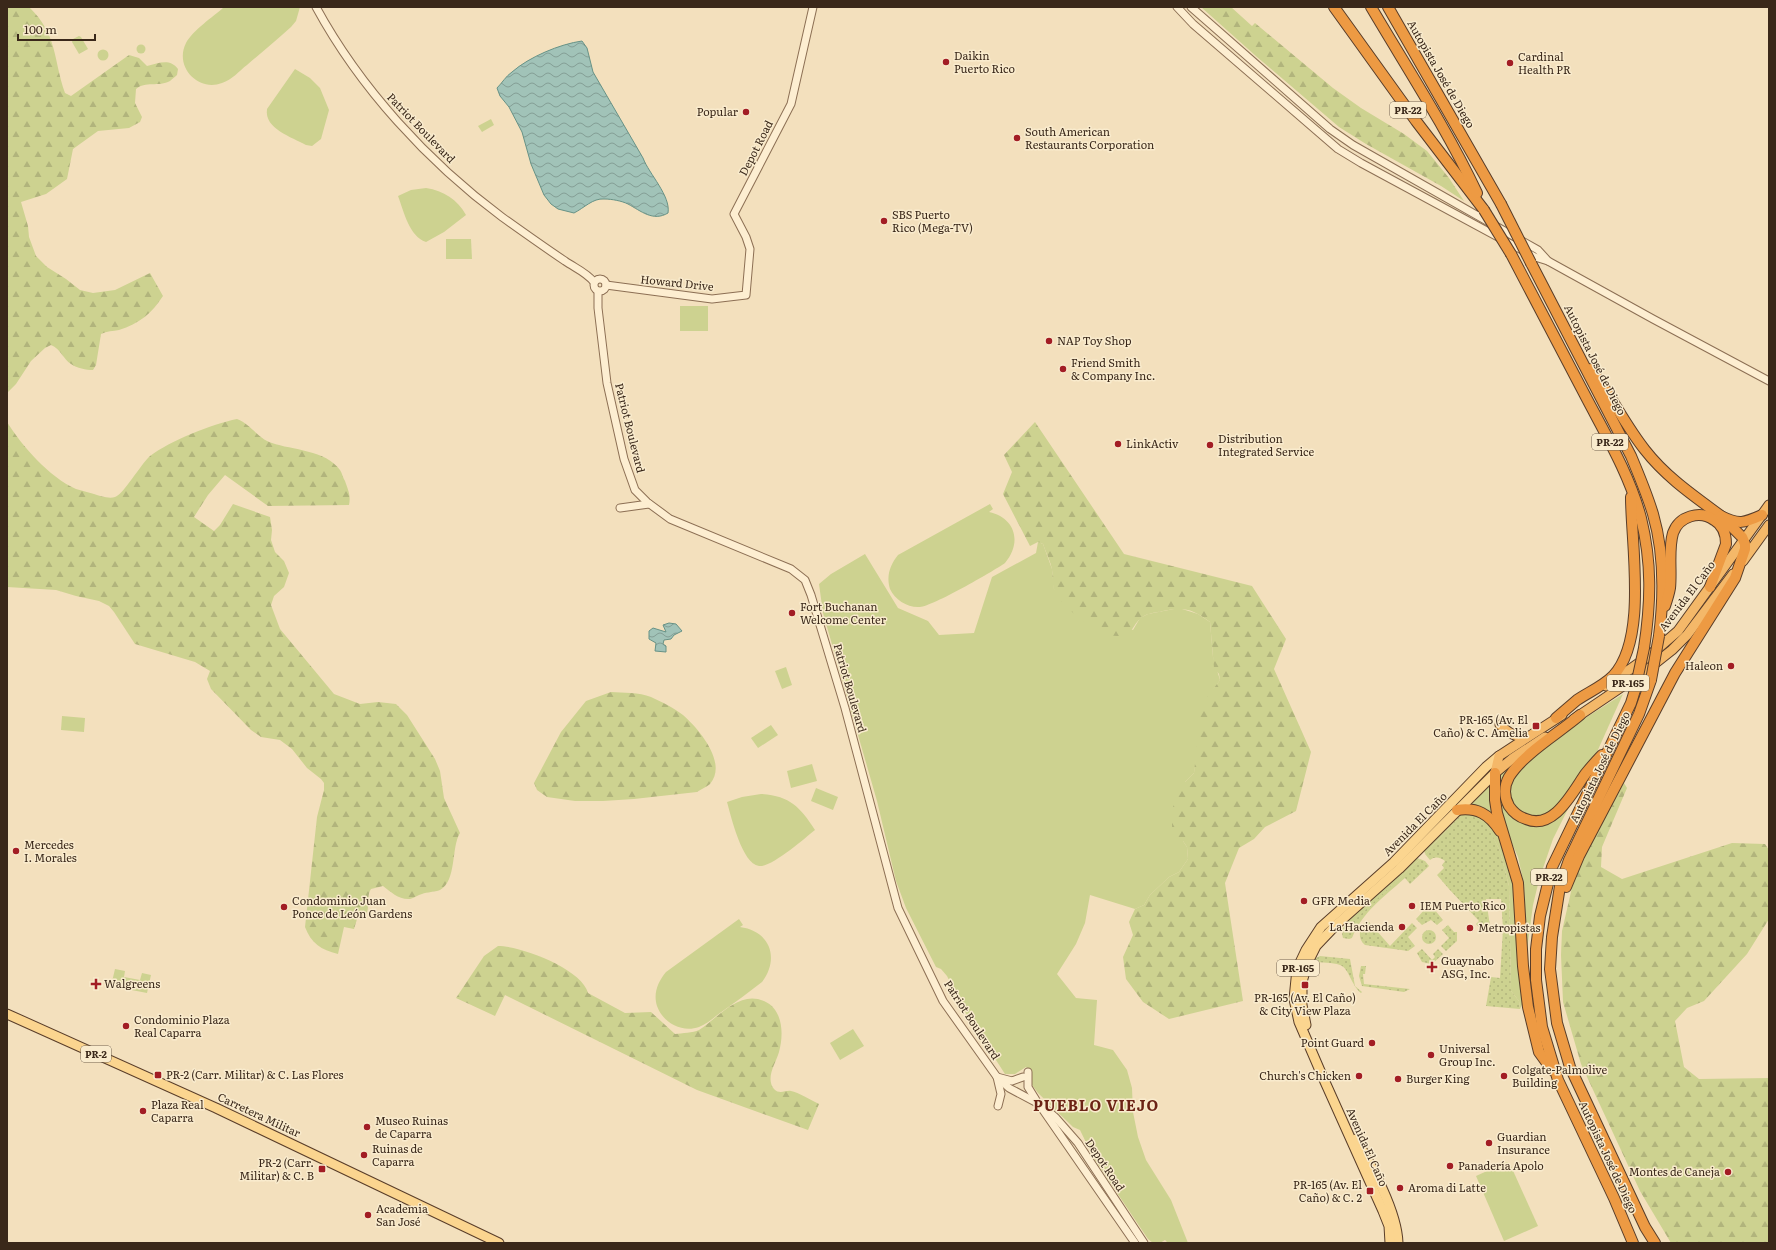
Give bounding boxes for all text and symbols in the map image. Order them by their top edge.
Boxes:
scale bar [18,16,95,42]
street label: Autopista José de Diego [1404,17,1479,130]
text: 100 m [24,20,57,38]
place label: Daikin Puerto Rico [954,47,1015,76]
place label: Cardinal Health PR [1518,48,1571,77]
marker: Daikin Puerto Rico [941,57,951,67]
marker: Cardinal Health PR [1505,58,1515,68]
street label: Patriot Boulevard [384,89,460,166]
road number: PR-22 [1390,102,1426,118]
place label: Popular [697,103,739,119]
marker: Popular [741,107,751,117]
street label: Depot Road [734,117,776,178]
place label: South American Restaurants Corporation [1025,123,1154,152]
marker: South American Restaurants Corporation [1012,133,1022,143]
place label: SBS Puerto Rico (Mega-TV) [892,206,973,235]
marker: SBS Puerto Rico (Mega-TV) [879,216,889,226]
street label: Howard Drive [640,270,715,294]
street label: Autopista José de Diego [1561,301,1631,418]
place label: NAP Toy Shop [1057,332,1132,348]
marker: NAP Toy Shop [1044,336,1054,346]
place label: Friend Smith & Company Inc. [1071,354,1155,383]
marker: Friend Smith & Company Inc. [1058,364,1068,374]
street label: Patriot Boulevard [612,381,650,475]
place label: Distribution Integrated Service [1218,430,1315,459]
road number: PR-22 [1592,434,1628,450]
place label: LinkActiv [1126,435,1179,451]
marker: LinkActiv [1113,439,1123,449]
marker: Distribution Integrated Service [1205,440,1215,450]
street label: Avenida El Caño [1654,557,1718,634]
place label: Fort Buchanan Welcome Center [800,598,887,627]
marker: Fort Buchanan Welcome Center [787,608,797,618]
street label: Patriot Boulevard [831,641,871,734]
place label: Haleon [1685,657,1723,673]
marker: Haleon [1726,661,1736,671]
road number: PR-165 [1607,675,1649,691]
street label: Autopista José de Diego [1565,708,1633,825]
place label: PR-165 (Av. El Caño) & C. Amelia [1433,711,1528,740]
marker: PR-165 (Av. El Caño) & C. Amelia [1531,721,1541,731]
street label: Avenida El Caño [1379,788,1450,859]
place label: Mercedes I. Morales [24,836,77,865]
marker: Mercedes I. Morales [11,846,21,856]
road number: PR-22 [1531,869,1567,885]
place label: Condominio Juan Ponce de León Gardens [292,892,412,921]
place label: GFR Media [1312,892,1370,908]
marker: GFR Media [1299,896,1309,906]
place label: IEM Puerto Rico [1420,897,1506,913]
marker: IEM Puerto Rico [1407,901,1417,911]
marker: Condominio Juan Ponce de León Gardens [279,902,289,912]
place label: La Hacienda [1329,918,1394,934]
place label: Metropistas [1478,919,1540,935]
marker: La Hacienda [1397,922,1407,932]
marker: Metropistas [1465,923,1475,933]
place label: Guaynabo ASG, Inc. [1441,952,1494,981]
road number: PR-165 [1277,960,1319,976]
marker: Guaynabo ASG, Inc. [1426,961,1438,973]
place label: Walgreens [104,975,160,991]
street label: Patriot Boulevard [941,977,1005,1063]
marker: Walgreens [91,979,101,989]
marker: PR-165 (Av. El Caño) & City View Plaza [1300,980,1310,990]
place label: PR-165 (Av. El Caño) & City View Plaza [1254,989,1356,1018]
place label: Condominio Plaza Real Caparra [134,1011,230,1040]
marker: Condominio Plaza Real Caparra [121,1021,131,1031]
place label: Point Guard [1301,1034,1364,1050]
marker: Point Guard [1367,1038,1377,1048]
place label: Universal Group Inc. [1439,1040,1496,1069]
road number: PR-2 [81,1046,111,1062]
marker: Universal Group Inc. [1426,1050,1436,1060]
place label: Colgate-Palmolive Building [1512,1061,1608,1090]
place label: PR-2 (Carr. Militar) & C. Las Flores [166,1066,344,1082]
place label: Church's Chicken [1259,1067,1351,1083]
marker: PR-2 (Carr. Militar) & C. Las Flores [153,1070,163,1080]
place label: Burger King [1406,1070,1471,1086]
marker: Church's Chicken [1354,1071,1364,1081]
marker: Colgate-Palmolive Building [1499,1071,1509,1081]
marker: Burger King [1393,1074,1403,1084]
street label: Carretera Militar [215,1088,304,1141]
district label: PUEBLO VIEJO [1033,1093,1159,1116]
place label: Plaza Real Caparra [151,1096,204,1125]
street label: Autopista José de Diego [1576,1098,1642,1215]
street label: Avenida El Caño [1343,1105,1392,1189]
marker: Plaza Real Caparra [138,1106,148,1116]
place label: Museo Ruinas de Caparra [375,1112,448,1141]
marker: Museo Ruinas de Caparra [362,1122,372,1132]
place label: Guardian Insurance [1497,1128,1550,1157]
street label: Depot Road [1082,1135,1129,1194]
marker: Guardian Insurance [1484,1138,1494,1148]
place label: Ruinas de Caparra [372,1140,423,1169]
marker: Ruinas de Caparra [359,1150,369,1160]
place label: PR-2 (Carr. Militar) & C. B [239,1154,314,1183]
place label: Panadería Apolo [1458,1157,1544,1173]
marker: Panadería Apolo [1445,1161,1455,1171]
place label: Montes de Caneja [1629,1163,1720,1179]
marker: PR-2 (Carr. Militar) & C. B [317,1164,327,1174]
marker: Montes de Caneja [1723,1167,1733,1177]
place label: PR-165 (Av. El Caño) & C. 2 [1293,1176,1362,1205]
place label: Aroma di Latte [1408,1179,1486,1195]
marker: Aroma di Latte [1395,1183,1405,1193]
marker: PR-165 (Av. El Caño) & C. 2 [1365,1186,1375,1196]
place label: Academia San José [376,1200,428,1229]
marker: Academia San José [363,1210,373,1220]

